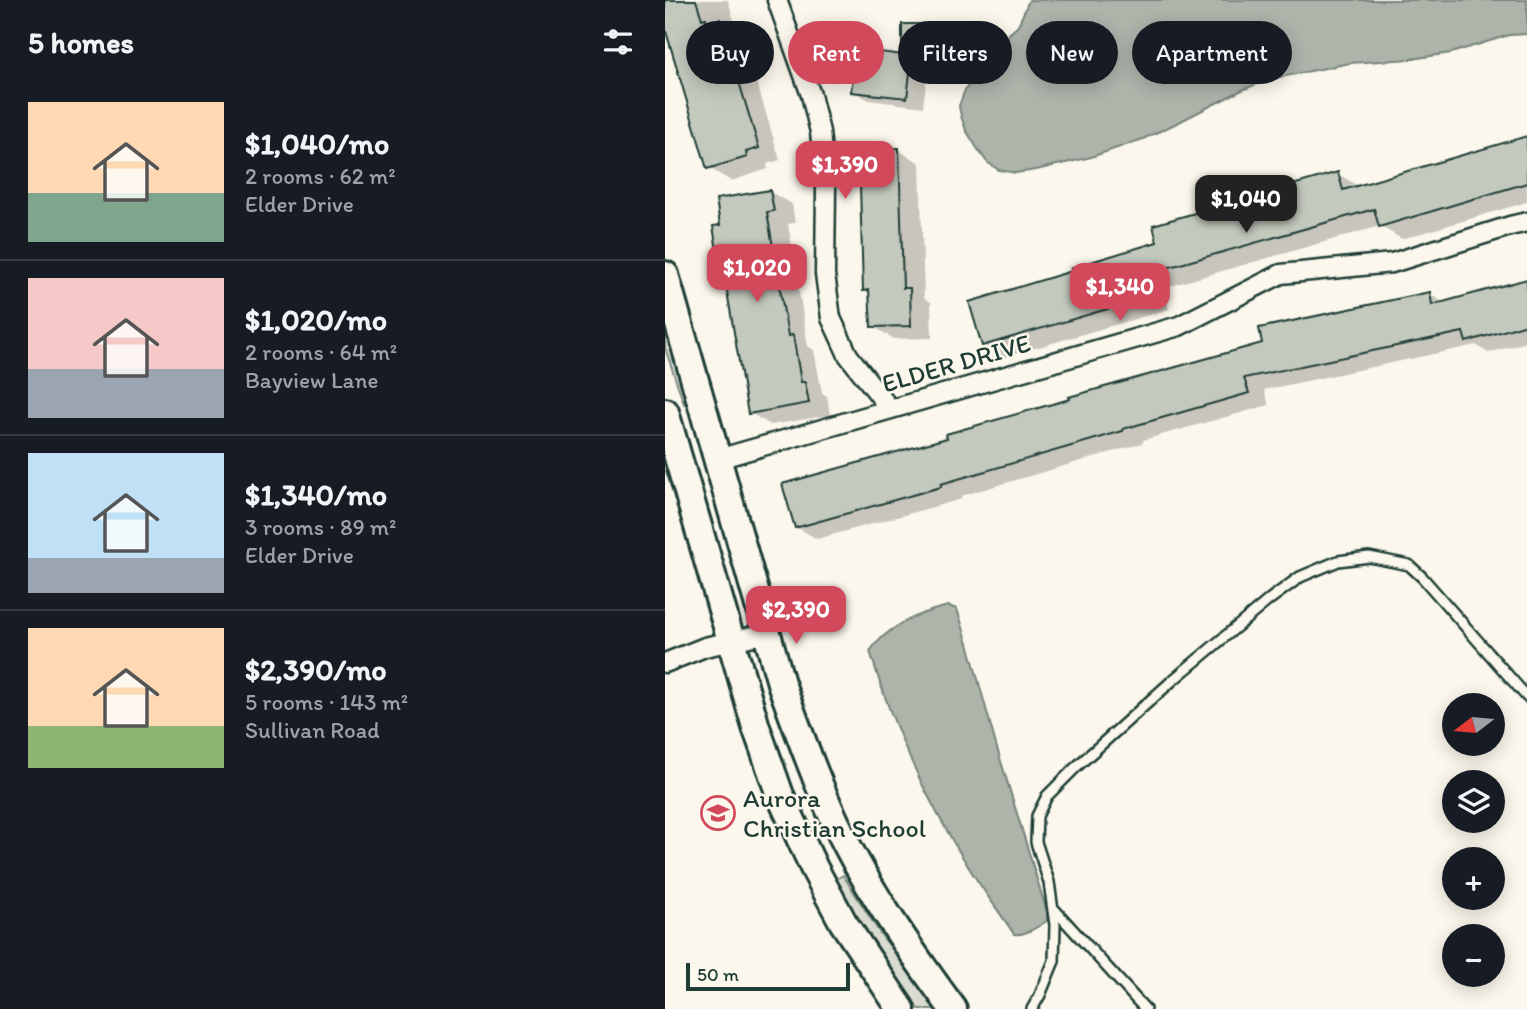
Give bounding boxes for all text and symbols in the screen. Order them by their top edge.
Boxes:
chip: Buy [686,21,774,84]
chip: Rent [788,21,884,84]
chip: Filters [898,21,1012,84]
chip: New [1026,21,1118,84]
chip: Apartment [1132,21,1292,84]
icon: filters [599,23,637,61]
text: 5 homes [28,24,134,61]
text: $1,040/mo [245,125,389,162]
icon: home [84,130,168,214]
pin: $1,390 [788,142,902,201]
text: $1,390 [812,150,878,178]
text: 2 rooms · 62 m² [245,162,396,190]
pin: $1,040 [1189,176,1303,235]
text: $1,040 [1211,184,1281,212]
text: Elder Drive [245,190,354,218]
pin: $1,020 [700,244,814,304]
text: $1,020 [723,253,791,281]
pin: $1,340 [1063,264,1177,323]
text: $1,340 [1086,272,1154,300]
text: $1,020/mo [245,301,387,338]
icon: home [84,306,168,390]
street label: ELDER DRIVE [878,327,1034,399]
text: 2 rooms · 64 m² [245,338,397,366]
text: Bayview Lane [245,366,378,394]
text: $1,340/mo [245,476,387,513]
icon: home [84,481,168,565]
text: 3 rooms · 89 m² [245,513,396,541]
text: Elder Drive [245,541,354,569]
pin: $2,390 [739,586,853,646]
text: $2,390 [762,595,830,623]
text: $2,390/mo [245,651,387,688]
icon: home [84,656,168,740]
text: 5 rooms · 143 m² [245,688,408,716]
north arrow [1442,693,1505,756]
map controls [1442,693,1505,987]
text: Sullivan Road [245,716,379,744]
button: layers [1442,770,1505,833]
place label: Aurora Christian School [743,782,926,844]
school or university icon: Aurora Christian School [699,794,737,832]
button: + [1442,847,1505,910]
button: − [1442,924,1505,987]
scale bar [686,960,851,992]
text: 50 m [697,963,739,986]

